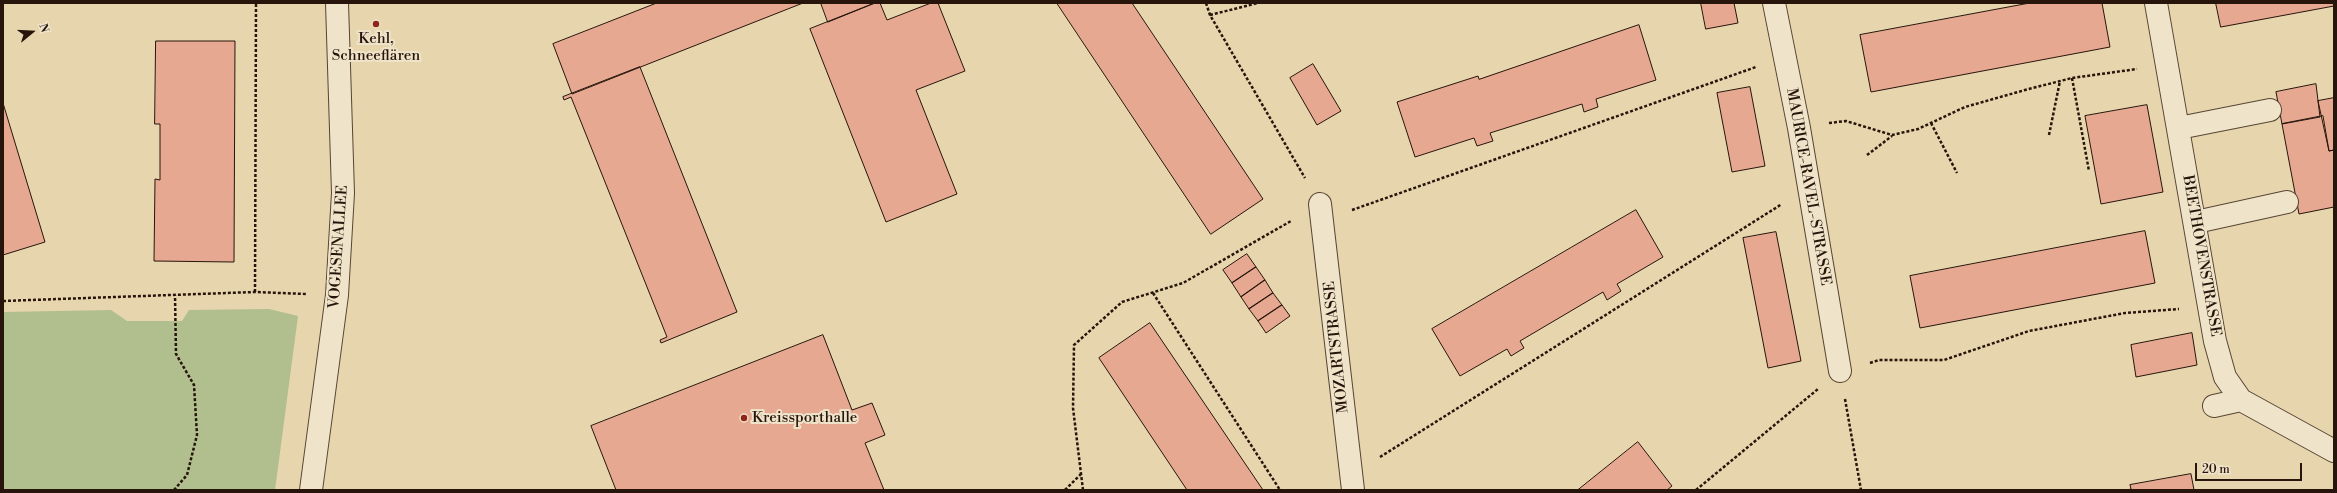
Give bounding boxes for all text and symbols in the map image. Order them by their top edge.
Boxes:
north arrow [12,12,52,52]
marker: Kehl, Schneeflären [371,19,381,29]
text: N [35,22,51,35]
place label: Kehl, Schneeflären [332,30,420,65]
street label: MAURICE-RAVEL-STRASSE [1782,87,1834,287]
street label: BEETHOVENSTRASSE [2178,174,2224,338]
street label: VOGESENALLEE [326,185,352,309]
street label: MOZARTSTRASSE [1321,280,1353,414]
place label: Kreissporthalle [752,409,857,427]
marker: Kreissporthalle [739,413,749,423]
scale bar [2197,455,2304,481]
text: 20 m [2202,462,2230,477]

